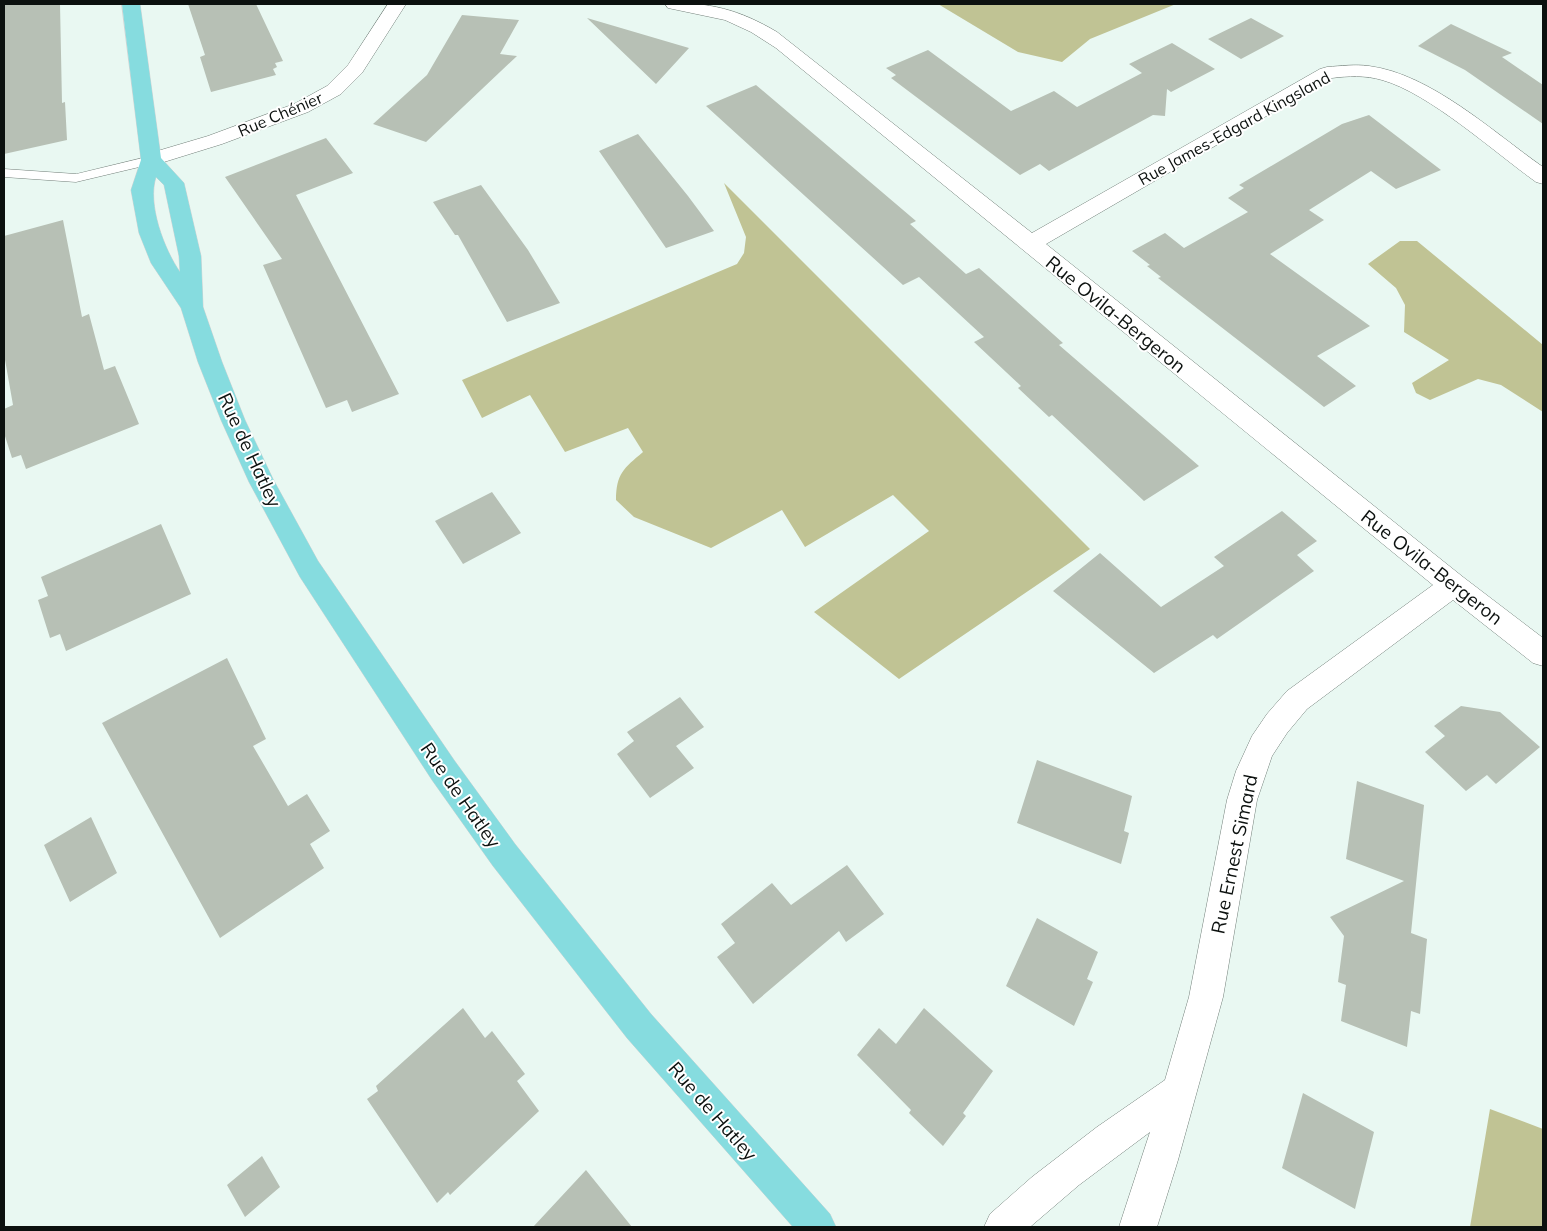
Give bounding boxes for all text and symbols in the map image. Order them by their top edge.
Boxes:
street label: Rue James-Edgard Kingsland [1134,67,1334,189]
street label: Rue Chénier [235,87,325,141]
street label: Rue Ovila-Bergeron [1041,250,1191,378]
street label: Rue de Hatley [213,389,287,511]
street label: Rue Ovila-Bergeron [1356,504,1508,630]
street label: Rue de Hatley [416,738,506,852]
street label: Rue Ernest Simard [1205,772,1263,936]
street label: Rue de Hatley [663,1057,763,1165]

